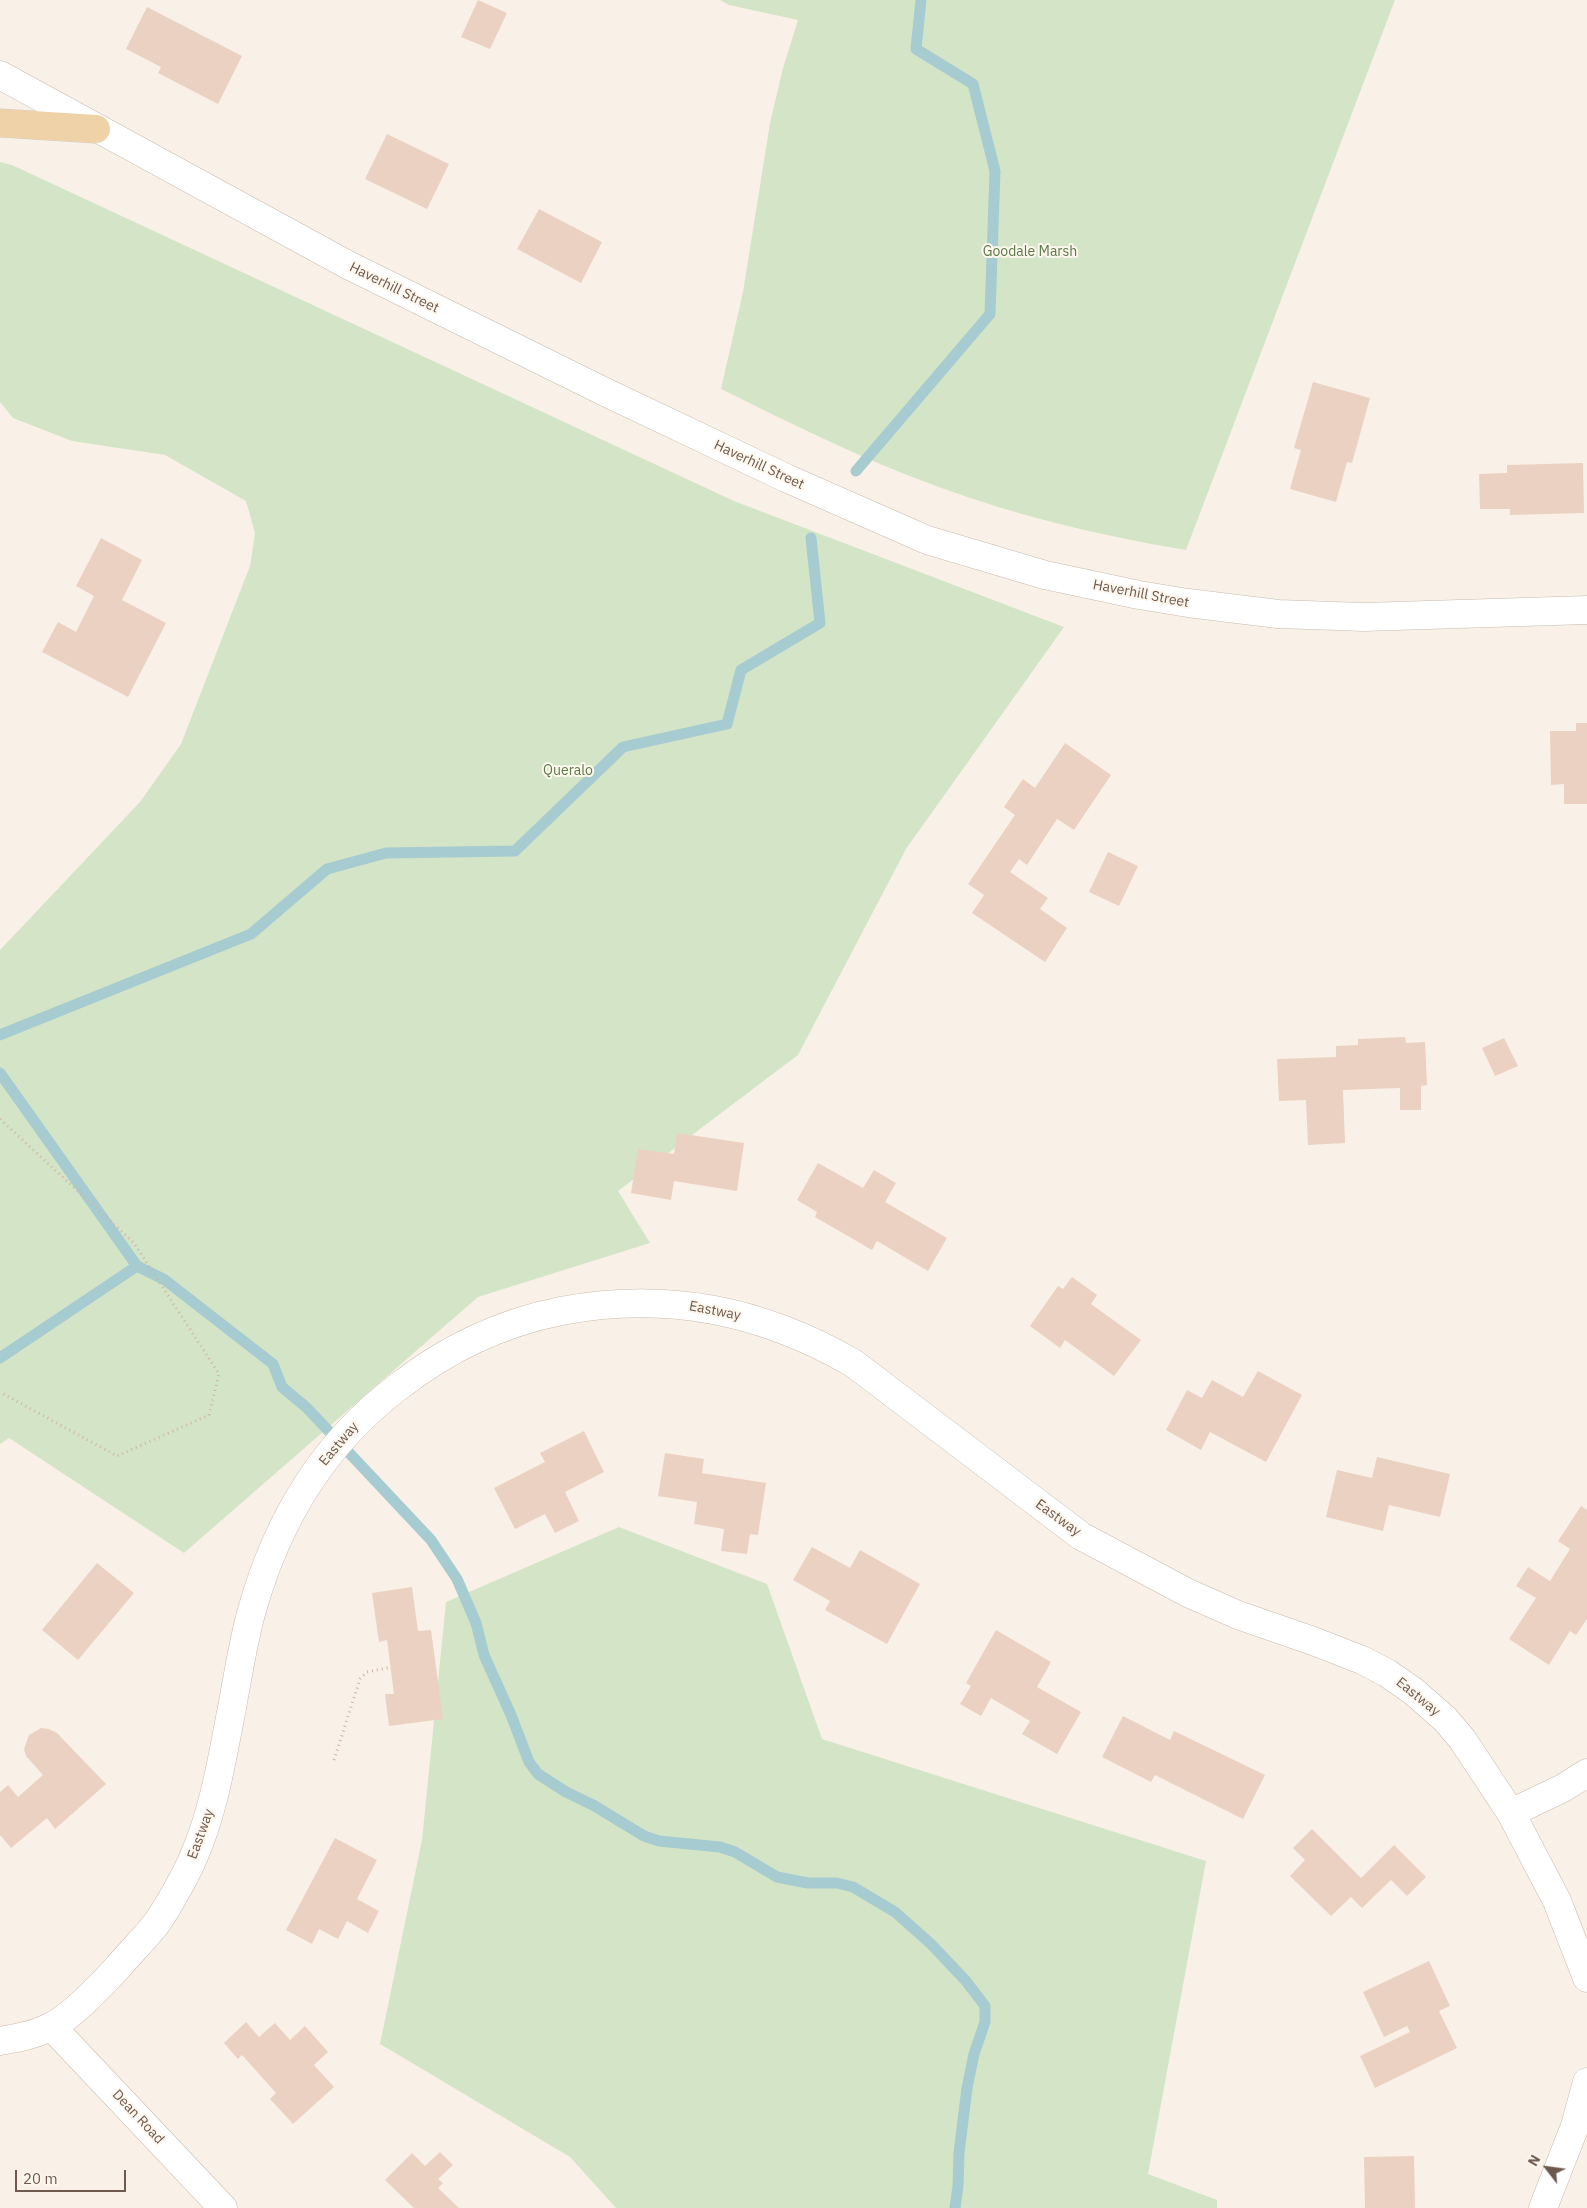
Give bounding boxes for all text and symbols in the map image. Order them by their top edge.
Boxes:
park label: Goodale Marsh [983,244,1077,260]
street label: Haverhill Street [346,259,442,317]
street label: Haverhill Street [711,437,807,493]
street label: Haverhill Street [1092,576,1190,612]
park label: Queralo [543,763,593,779]
street label: Eastway [688,1298,742,1324]
street label: Eastway [316,1419,362,1469]
street label: Eastway [1032,1496,1084,1540]
street label: Eastway [1392,1674,1444,1720]
street label: Eastway [184,1807,218,1861]
street label: Dean Road [109,2086,167,2148]
north arrow [1522,2143,1572,2193]
text: N [1524,2152,1544,2169]
scale bar [18,2160,129,2192]
text: 20 m [23,2169,58,2188]

